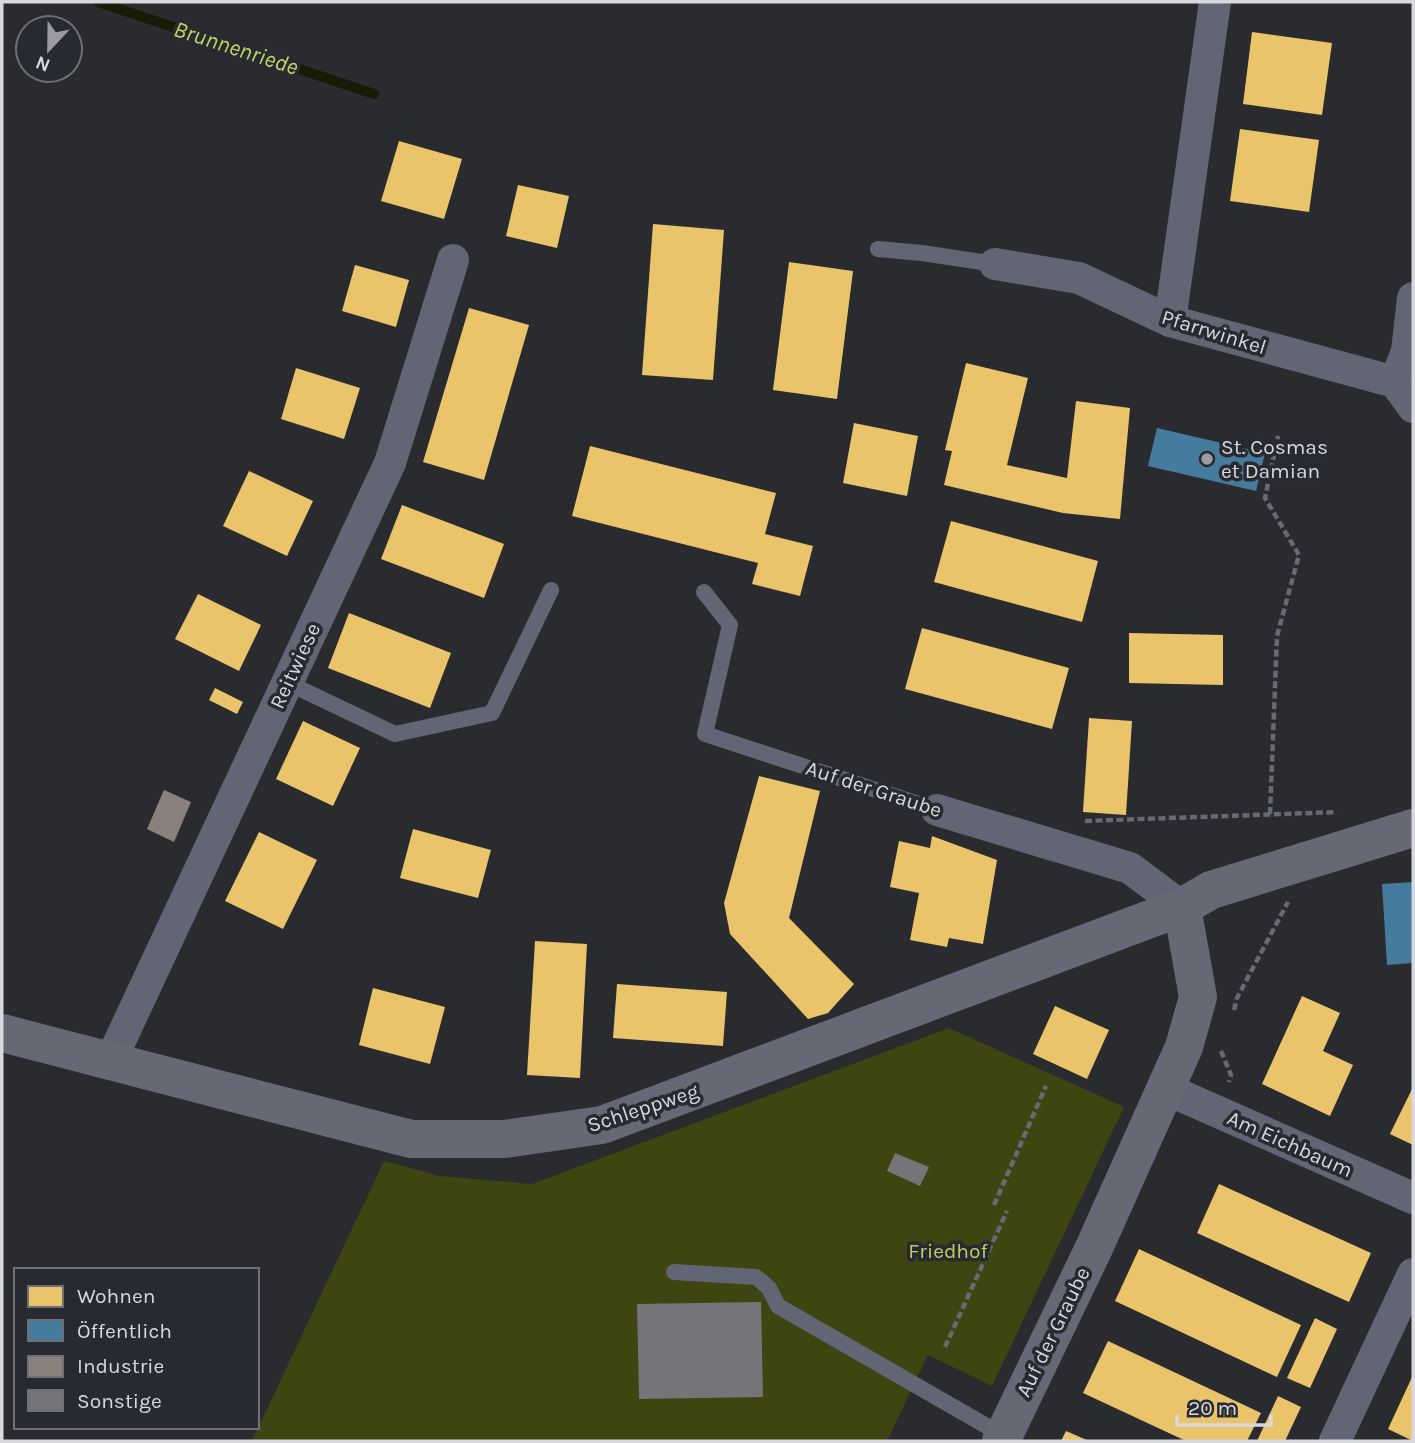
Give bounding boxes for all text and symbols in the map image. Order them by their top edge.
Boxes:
north arrow [14,14,84,84]
water label: Brunnenriede [170,15,302,81]
text: N [33,51,53,77]
street label: Pfarrwinkel [1159,305,1269,359]
place label: St. Cosmas et Damian [1221,435,1328,483]
marker: St. Cosmas et Damian [1199,451,1215,467]
street label: Reitwiese [265,619,325,713]
street label: Auf der Graube [803,756,945,822]
street label: Schleppweg [584,1079,702,1137]
street label: Am Eichbaum [1224,1106,1356,1182]
park label: Friedhof [908,1239,989,1263]
street label: Auf der Graube [1011,1263,1095,1401]
legend [14,1268,259,1429]
text: Wohnen [77,1284,155,1308]
text: Öffentlich [77,1319,172,1343]
text: Industrie [77,1354,164,1378]
scale bar [1177,1384,1272,1428]
text: Sonstige [77,1389,162,1413]
text: 20 m [1188,1396,1237,1420]

